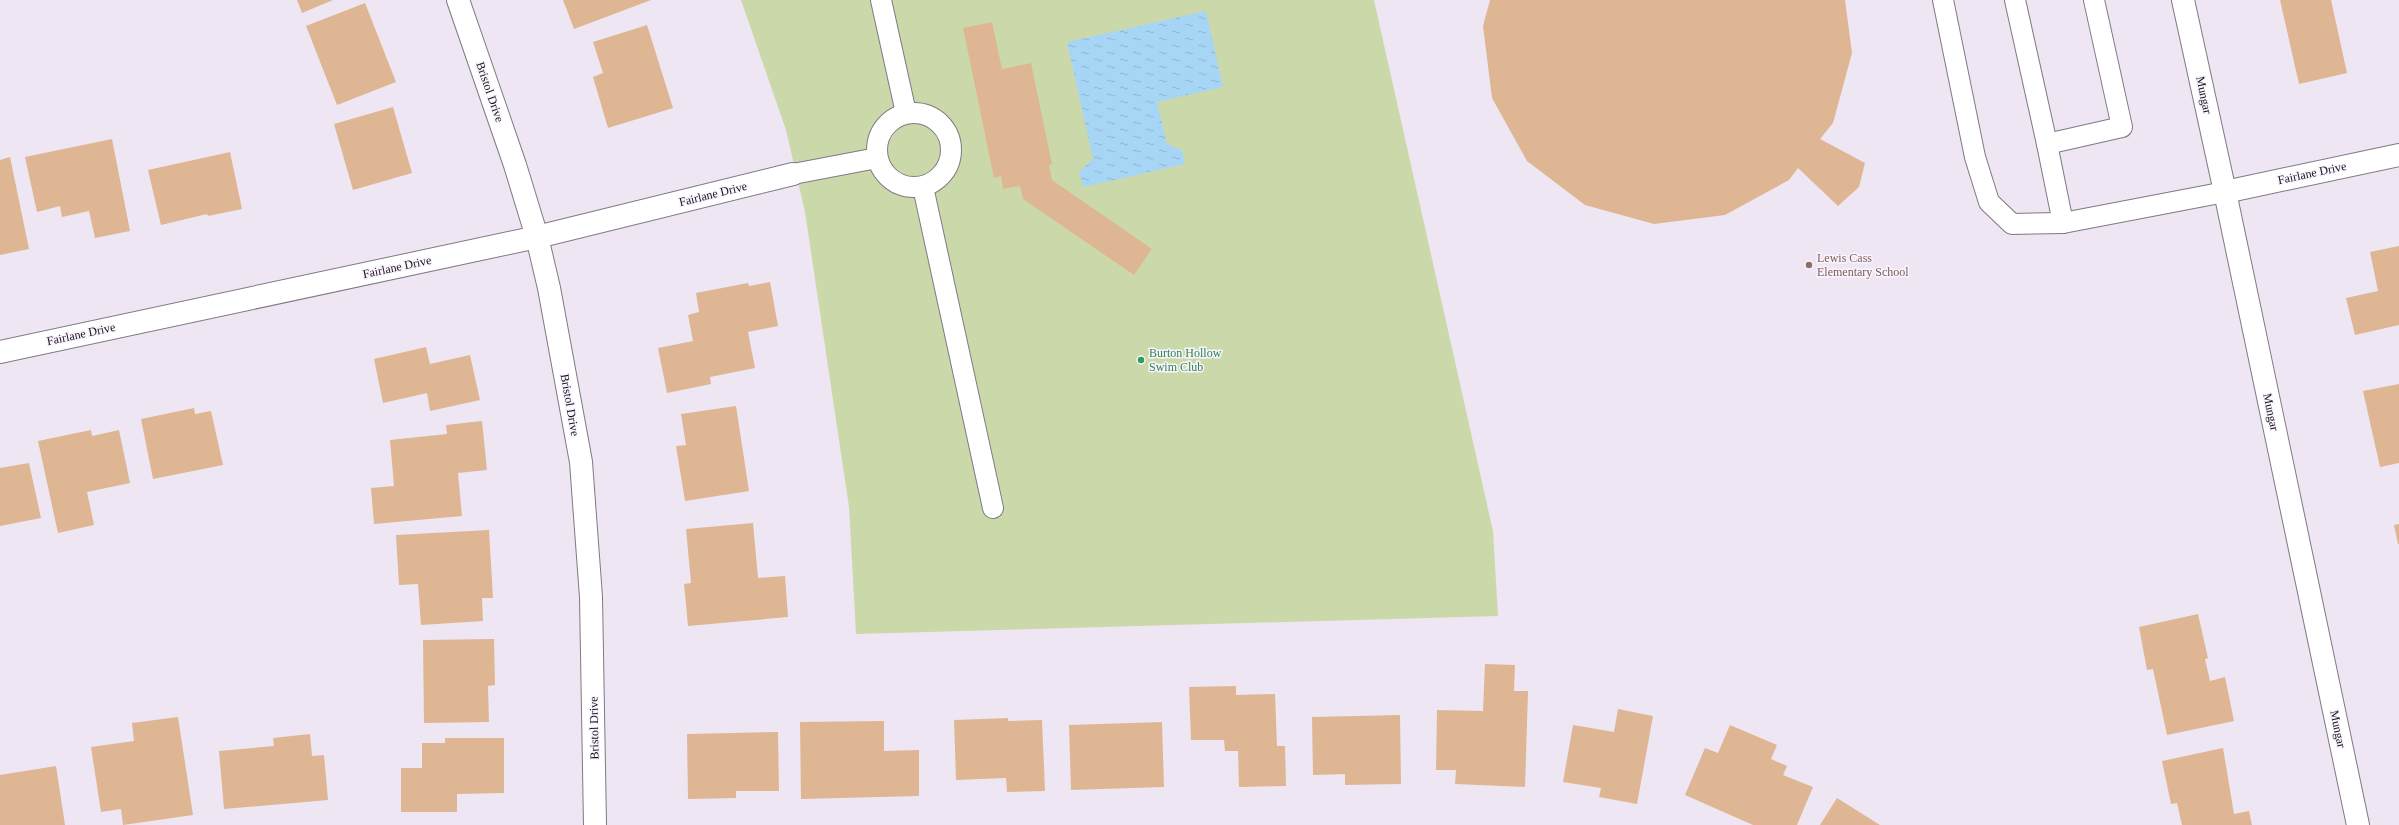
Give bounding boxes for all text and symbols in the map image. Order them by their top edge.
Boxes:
street label: Bristol Drive [473,60,507,124]
street label: Mungar [2193,75,2215,115]
street label: Fairlane Drive [2276,159,2348,187]
street label: Fairlane Drive [678,179,748,209]
place label: Lewis Cass Elementary School [1817,251,1909,279]
street label: Fairlane Drive [361,253,433,281]
marker: Lewis Cass Elementary School [1804,260,1814,270]
street label: Fairlane Drive [45,320,117,348]
place label: Burton Hollow Swim Club [1149,346,1222,374]
marker: Burton Hollow Swim Club [1136,355,1146,365]
street label: Bristol Drive [558,373,582,437]
street label: Mungar [2260,392,2282,432]
street label: Bristol Drive [586,696,602,760]
street label: Mungar [2327,709,2349,749]

